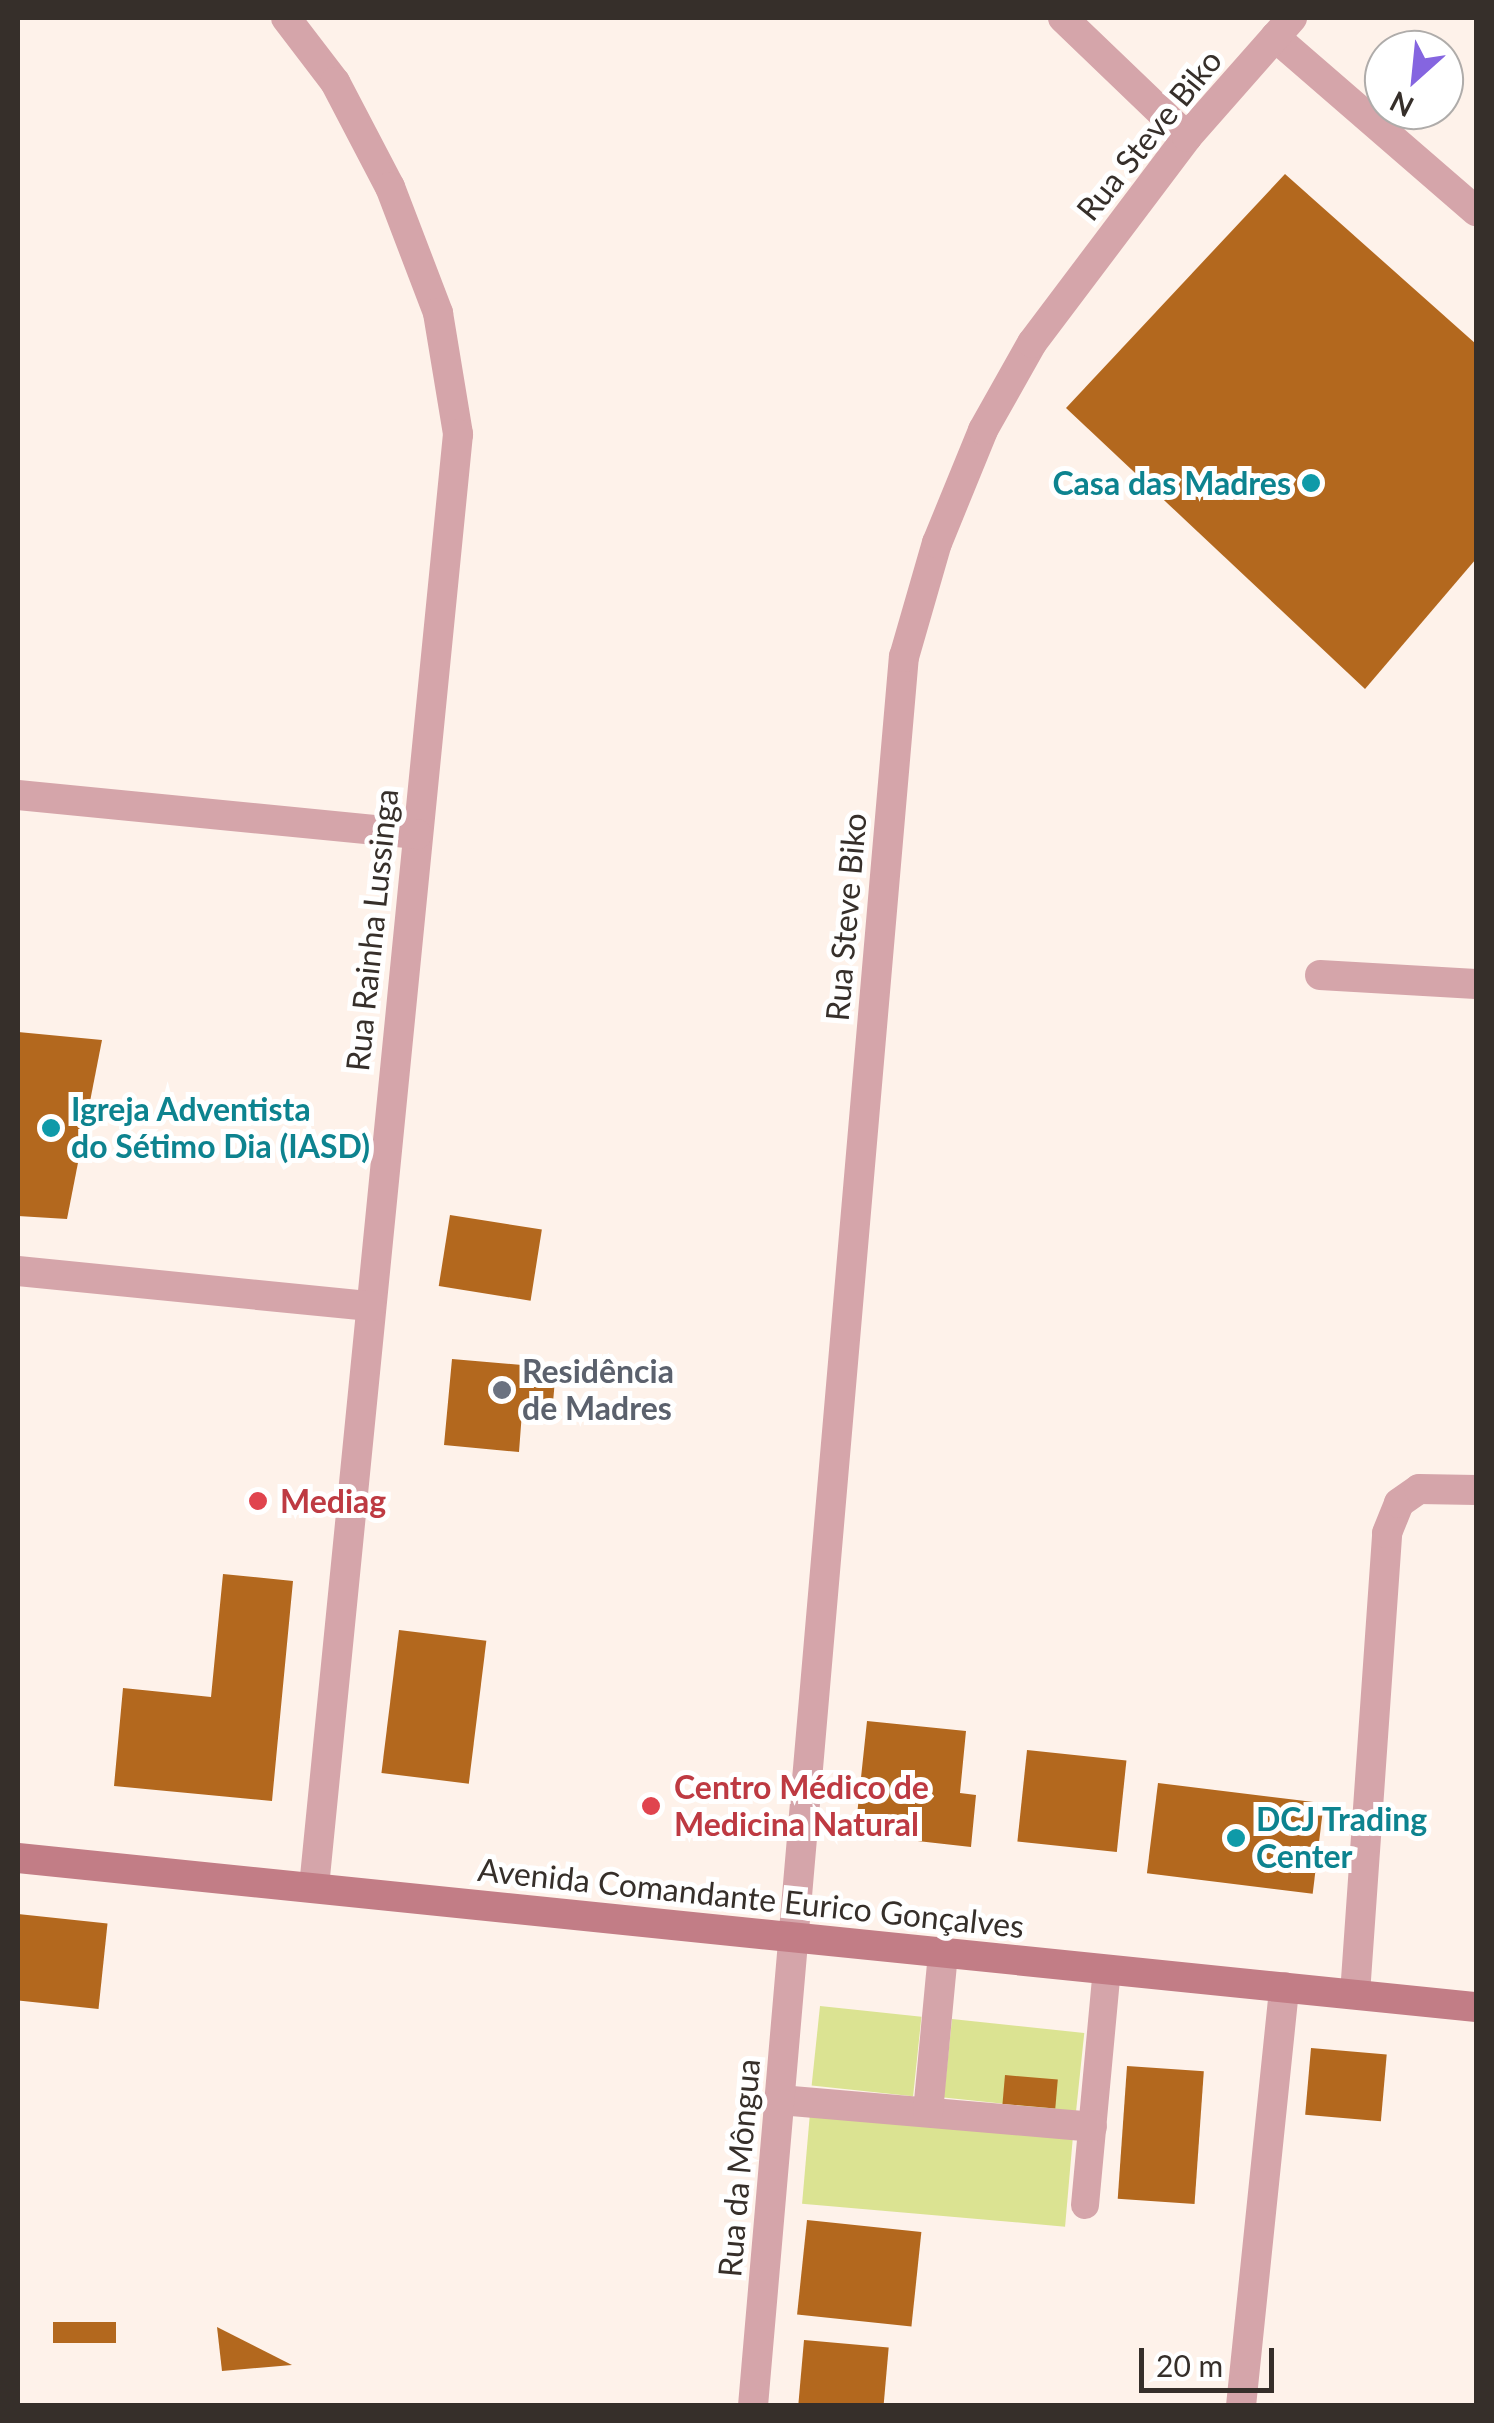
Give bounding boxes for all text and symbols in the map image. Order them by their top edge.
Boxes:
north arrow [1364,30,1464,130]
street label: Rua Steve Biko [1068,42,1230,228]
text: N [1384,85,1419,125]
place label: Casa das Madres [1052,464,1291,502]
marker: Casa das Madres [1300,472,1322,494]
street label: Rua Rainha Lussinga [338,787,406,1073]
street label: Rua Steve Biko [818,811,874,1023]
place label: Igreja Adventista do Sétimo Dia (IASD) [71,1091,370,1166]
marker: Igreja Adventista do Sétimo Dia (IASD) [40,1117,62,1139]
place label: Residência de Madres [522,1353,674,1428]
marker: Residência de Madres [491,1379,513,1401]
place label: Mediag [280,1482,386,1520]
marker: Mediag [245,1488,271,1514]
place label: Centro Médico de Medicina Natural [674,1769,929,1844]
marker: Centro Médico de Medicina Natural [638,1793,664,1819]
place label: DCJ Trading Center [1256,1801,1428,1876]
marker: DCJ Trading Center [1225,1827,1247,1849]
street label: Avenida Comandante Eurico Gonçalves [476,1850,1026,1946]
street label: Rua da Môngua [710,2057,768,2279]
scale bar [1144,2328,1279,2390]
text: 20 m [1156,2347,1223,2383]

